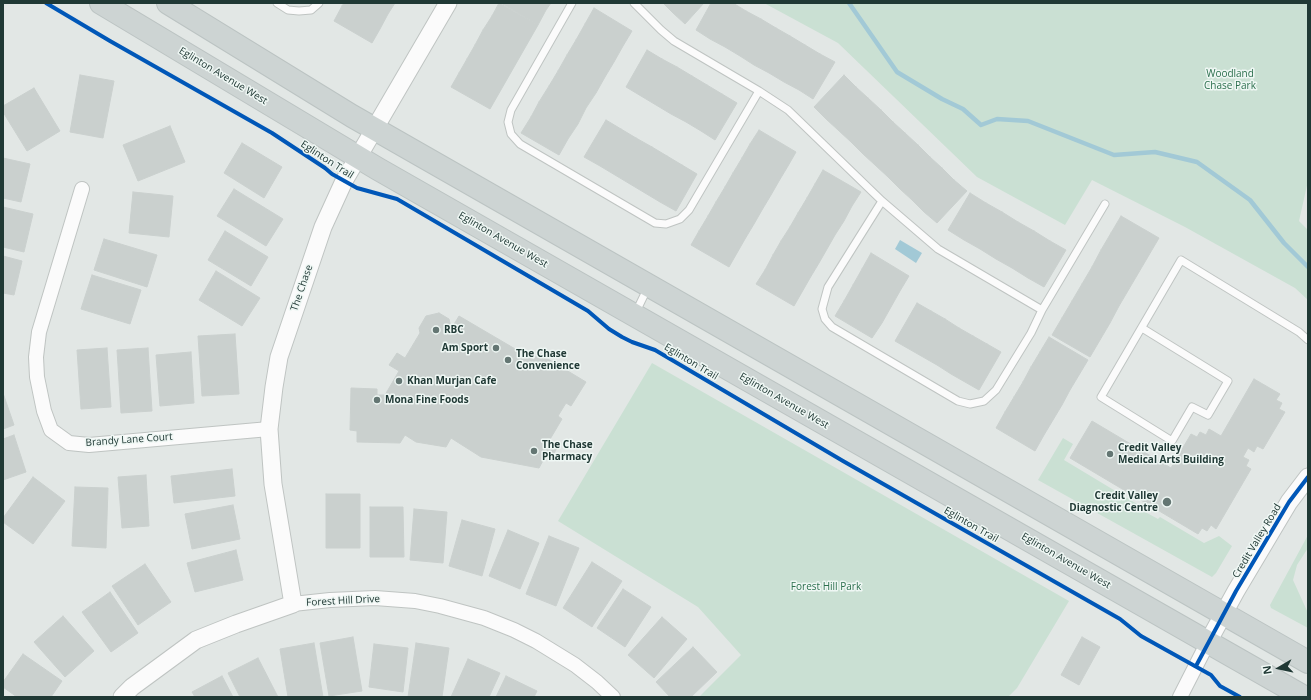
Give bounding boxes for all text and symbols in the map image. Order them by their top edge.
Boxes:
street label: Eglinton Avenue West [177,45,269,107]
park label: Woodland Chase Park [1204,68,1256,92]
street label: Eglinton Trail [298,138,356,182]
street label: Eglinton Avenue West [456,210,550,270]
street label: The Chase [288,263,316,313]
place label: RBC [444,324,464,336]
marker: RBC [431,325,441,335]
street label: Eglinton Trail [662,341,720,383]
place label: Am Sport [442,342,488,354]
marker: Am Sport [491,343,501,353]
place label: The Chase Convenience [516,348,580,372]
marker: The Chase Convenience [503,355,513,365]
street label: Eglinton Avenue West [737,371,831,431]
place label: Khan Murjan Cafe [407,375,496,387]
marker: Khan Murjan Cafe [394,376,404,386]
place label: Mona Fine Foods [385,394,469,406]
marker: Mona Fine Foods [372,395,382,405]
street label: Brandy Lane Court [85,431,173,449]
place label: The Chase Pharmacy [542,439,593,462]
place label: Credit Valley Medical Arts Building [1118,442,1224,466]
marker: The Chase Pharmacy [529,446,539,456]
marker: Credit Valley Medical Arts Building [1105,449,1115,459]
place label: Credit Valley Diagnostic Centre [1069,490,1158,514]
marker: Credit Valley Diagnostic Centre [1161,496,1173,508]
street label: Credit Valley Road [1230,502,1284,580]
street label: Eglinton Trail [942,505,1000,545]
street label: Eglinton Avenue West [1019,531,1113,591]
park label: Forest Hill Park [791,581,861,593]
street label: Forest Hill Drive [306,593,380,609]
north arrow [1259,648,1299,688]
text: N [1259,664,1275,676]

